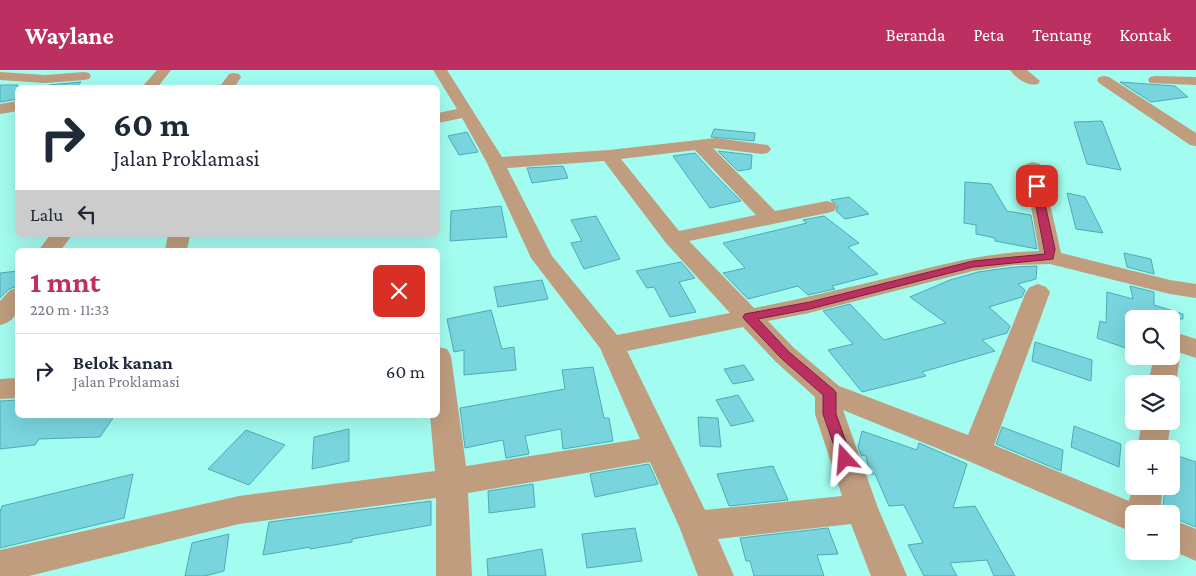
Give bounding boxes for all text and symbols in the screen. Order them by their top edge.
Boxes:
text: Waylane [25,22,114,49]
text: Beranda [886,25,945,45]
text: Peta [973,25,1004,45]
text: Tentang [1032,25,1091,45]
text: Kontak [1119,25,1171,45]
icon: right [30,105,95,170]
text: 60 m [113,105,190,144]
text: Jalan Proklamasi [113,146,260,171]
pin [1016,165,1058,207]
icon: arrive [1023,172,1051,200]
icon: left [73,200,101,228]
text: Lalu [30,204,63,225]
text: 1 mnt [30,265,100,298]
button: close [373,265,425,317]
text: 220 m · 11:33 [30,301,109,318]
map controls [1125,310,1180,560]
button: search [1125,310,1180,365]
text: Belok kanan [73,352,173,373]
icon: right [30,357,58,385]
text: 60 m [386,361,425,382]
text: Jalan Proklamasi [73,373,180,390]
button: layers [1125,375,1180,430]
position arrow [818,432,870,484]
button: + [1125,440,1180,495]
button: − [1125,505,1180,560]

